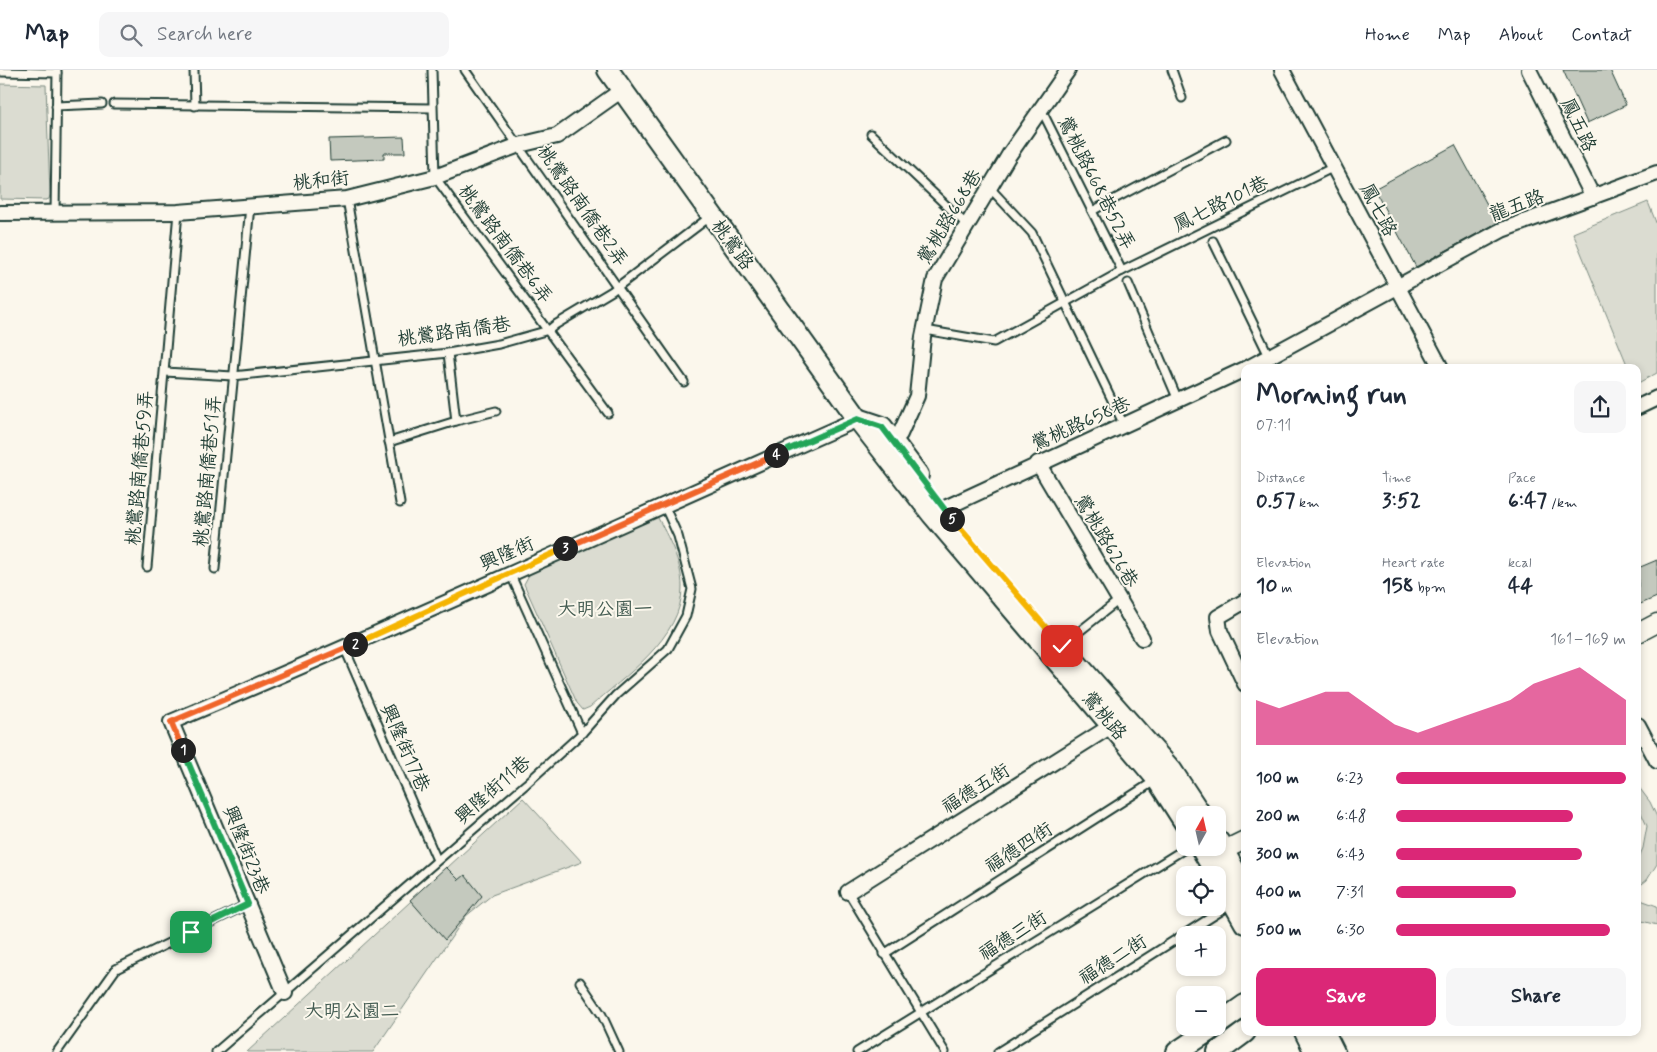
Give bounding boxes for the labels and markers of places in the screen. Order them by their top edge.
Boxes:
pin: 4 [764,442,788,468]
pin: 5 [940,506,964,532]
pin: 3 [552,536,578,560]
pin [1041,625,1083,667]
pin: 2 [342,632,368,656]
pin: 1 [170,738,196,762]
pin [170,911,212,953]

